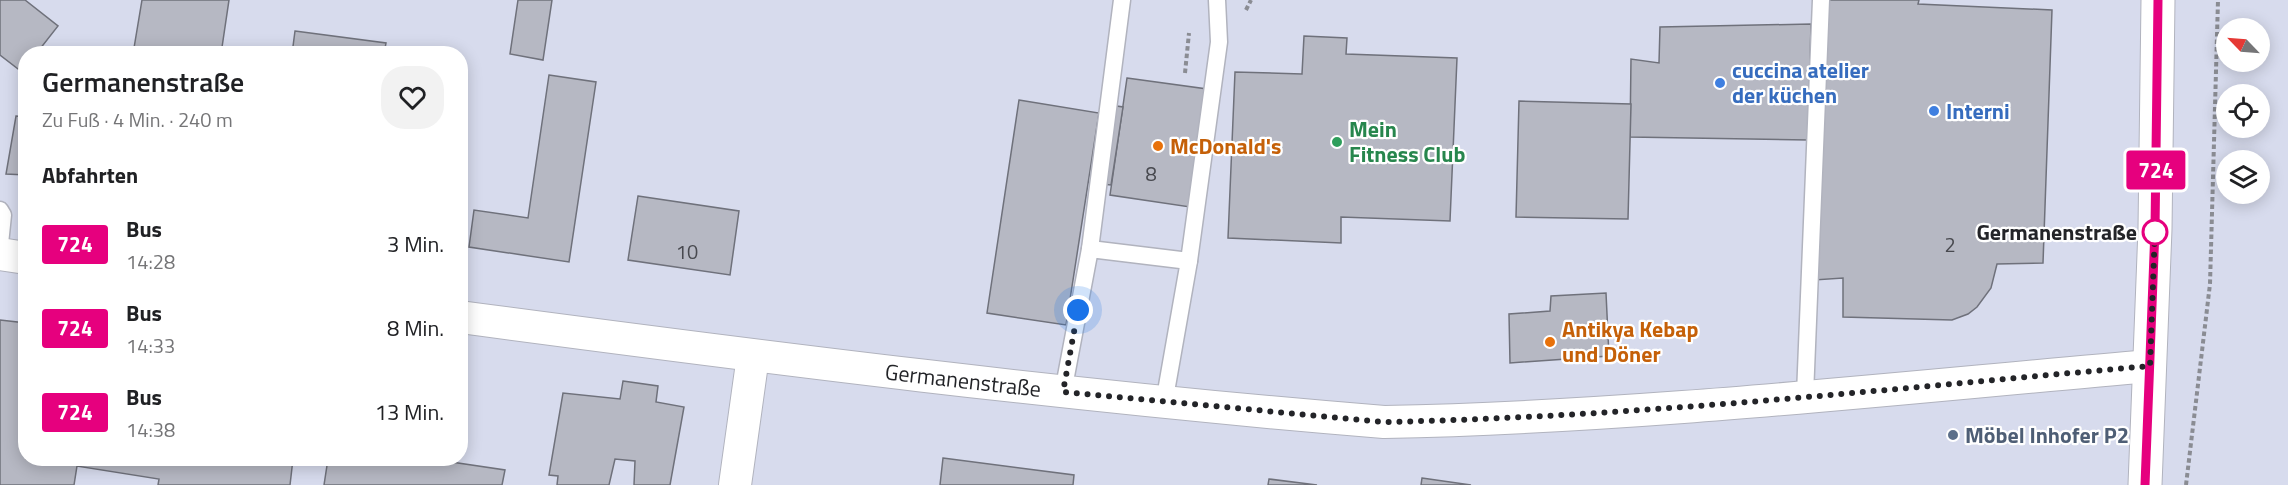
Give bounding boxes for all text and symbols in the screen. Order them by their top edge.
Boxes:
north arrow [2216,18,2270,72]
map controls [2216,18,2270,204]
place label: cuccina atelier der küchen [1732,53,1869,112]
text: Germanenstraße [42,60,244,103]
button: heart [381,66,444,129]
marker: cuccina atelier der küchen [1713,76,1727,90]
button: locate [2216,84,2270,138]
place label: Interni [1946,94,2010,128]
text: Zu Fuß · 4 Min. · 240 m [42,104,233,135]
marker: Interni [1927,104,1941,118]
place label: Mein Fitness Club [1349,112,1465,171]
place label: McDonald's [1170,129,1281,163]
marker: Mein Fitness Club [1330,135,1344,149]
marker: McDonald's [1151,139,1165,153]
line badge: 724 [2122,150,2190,190]
button: layers [2216,150,2270,204]
text: 724 [2138,154,2174,186]
text: Abfahrten [42,158,138,192]
house number: 8 [1145,158,1157,189]
text: Bus [126,212,162,246]
place label: Germanenstraße [1976,215,2137,249]
marker: Germanenstraße [2142,219,2168,245]
text: 3 Min. [387,227,444,261]
text: 724 [57,228,93,260]
house number: 2 [1944,229,1956,260]
house number: 10 [676,236,698,267]
text: 14:28 [126,246,175,277]
your location [1063,295,1093,325]
text: Bus [126,296,162,330]
text: 8 Min. [387,311,444,345]
text: 724 [57,312,93,344]
place label: Antikya Kebap und Döner [1562,312,1698,371]
text: 14:33 [126,330,175,361]
marker: Antikya Kebap und Döner [1543,335,1557,349]
street label: Germanenstraße [883,354,1043,406]
text: Bus [126,380,162,414]
text: 13 Min. [375,395,444,429]
text: 724 [57,396,93,428]
text: 14:38 [126,414,175,445]
place label: Möbel Inhofer P2 [1965,418,2129,452]
marker: Möbel Inhofer P2 [1946,428,1960,442]

